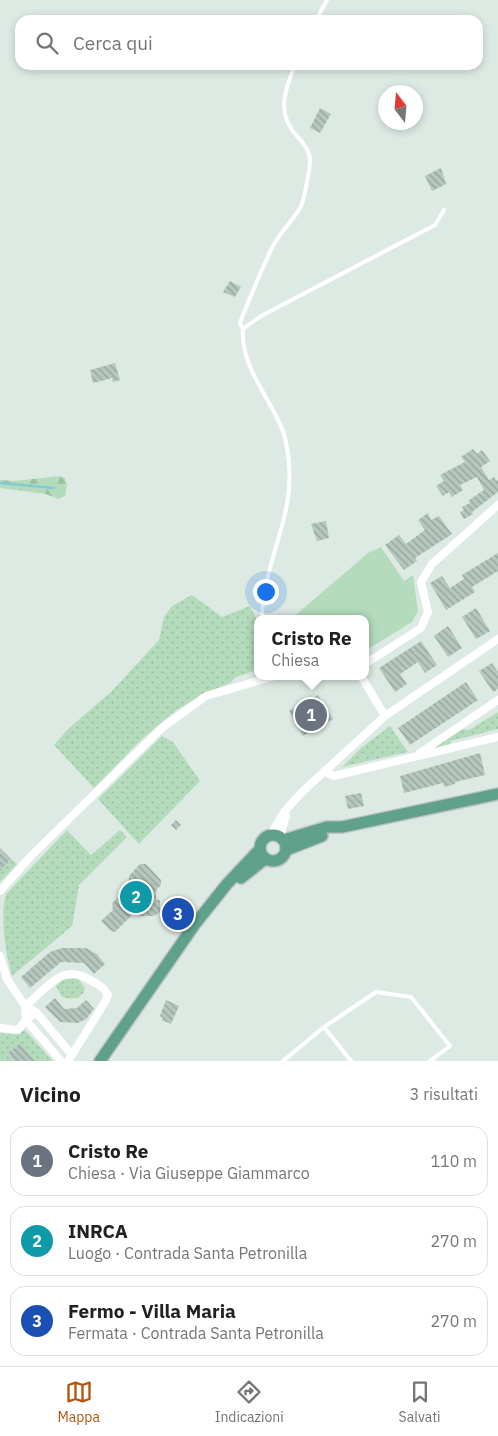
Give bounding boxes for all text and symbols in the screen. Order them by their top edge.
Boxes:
search box [15,15,483,70]
icon: search [33,29,61,57]
text: Cerca qui [73,31,153,55]
north arrow [378,85,423,130]
your location [253,579,279,605]
popup [254,615,369,680]
text: Cristo Re [271,626,352,650]
text: Chiesa [271,650,319,670]
pin: 1 [295,696,327,734]
pin: 2 [120,878,152,916]
pin: 3 [162,895,194,933]
text: Vicino [20,1080,81,1108]
text: 3 risultati [410,1084,478,1104]
text: Cristo Re [68,1139,149,1163]
text: 1 [32,1151,42,1171]
text: 110 m [430,1151,477,1171]
text: Chiesa · Via Giuseppe Giammarco [68,1163,310,1183]
text: INRCA [68,1219,128,1243]
text: 2 [32,1231,42,1251]
text: 270 m [430,1231,477,1251]
text: Luogo · Contrada Santa Petronilla [68,1243,307,1263]
text: Fermo - Villa Maria [68,1299,236,1323]
text: 3 [32,1311,42,1331]
text: 270 m [430,1311,477,1331]
text: Fermata · Contrada Santa Petronilla [68,1323,324,1343]
tab: Mappa [57,1378,100,1426]
tab: Indicazioni [215,1378,284,1426]
tab: Salvati [399,1378,441,1426]

